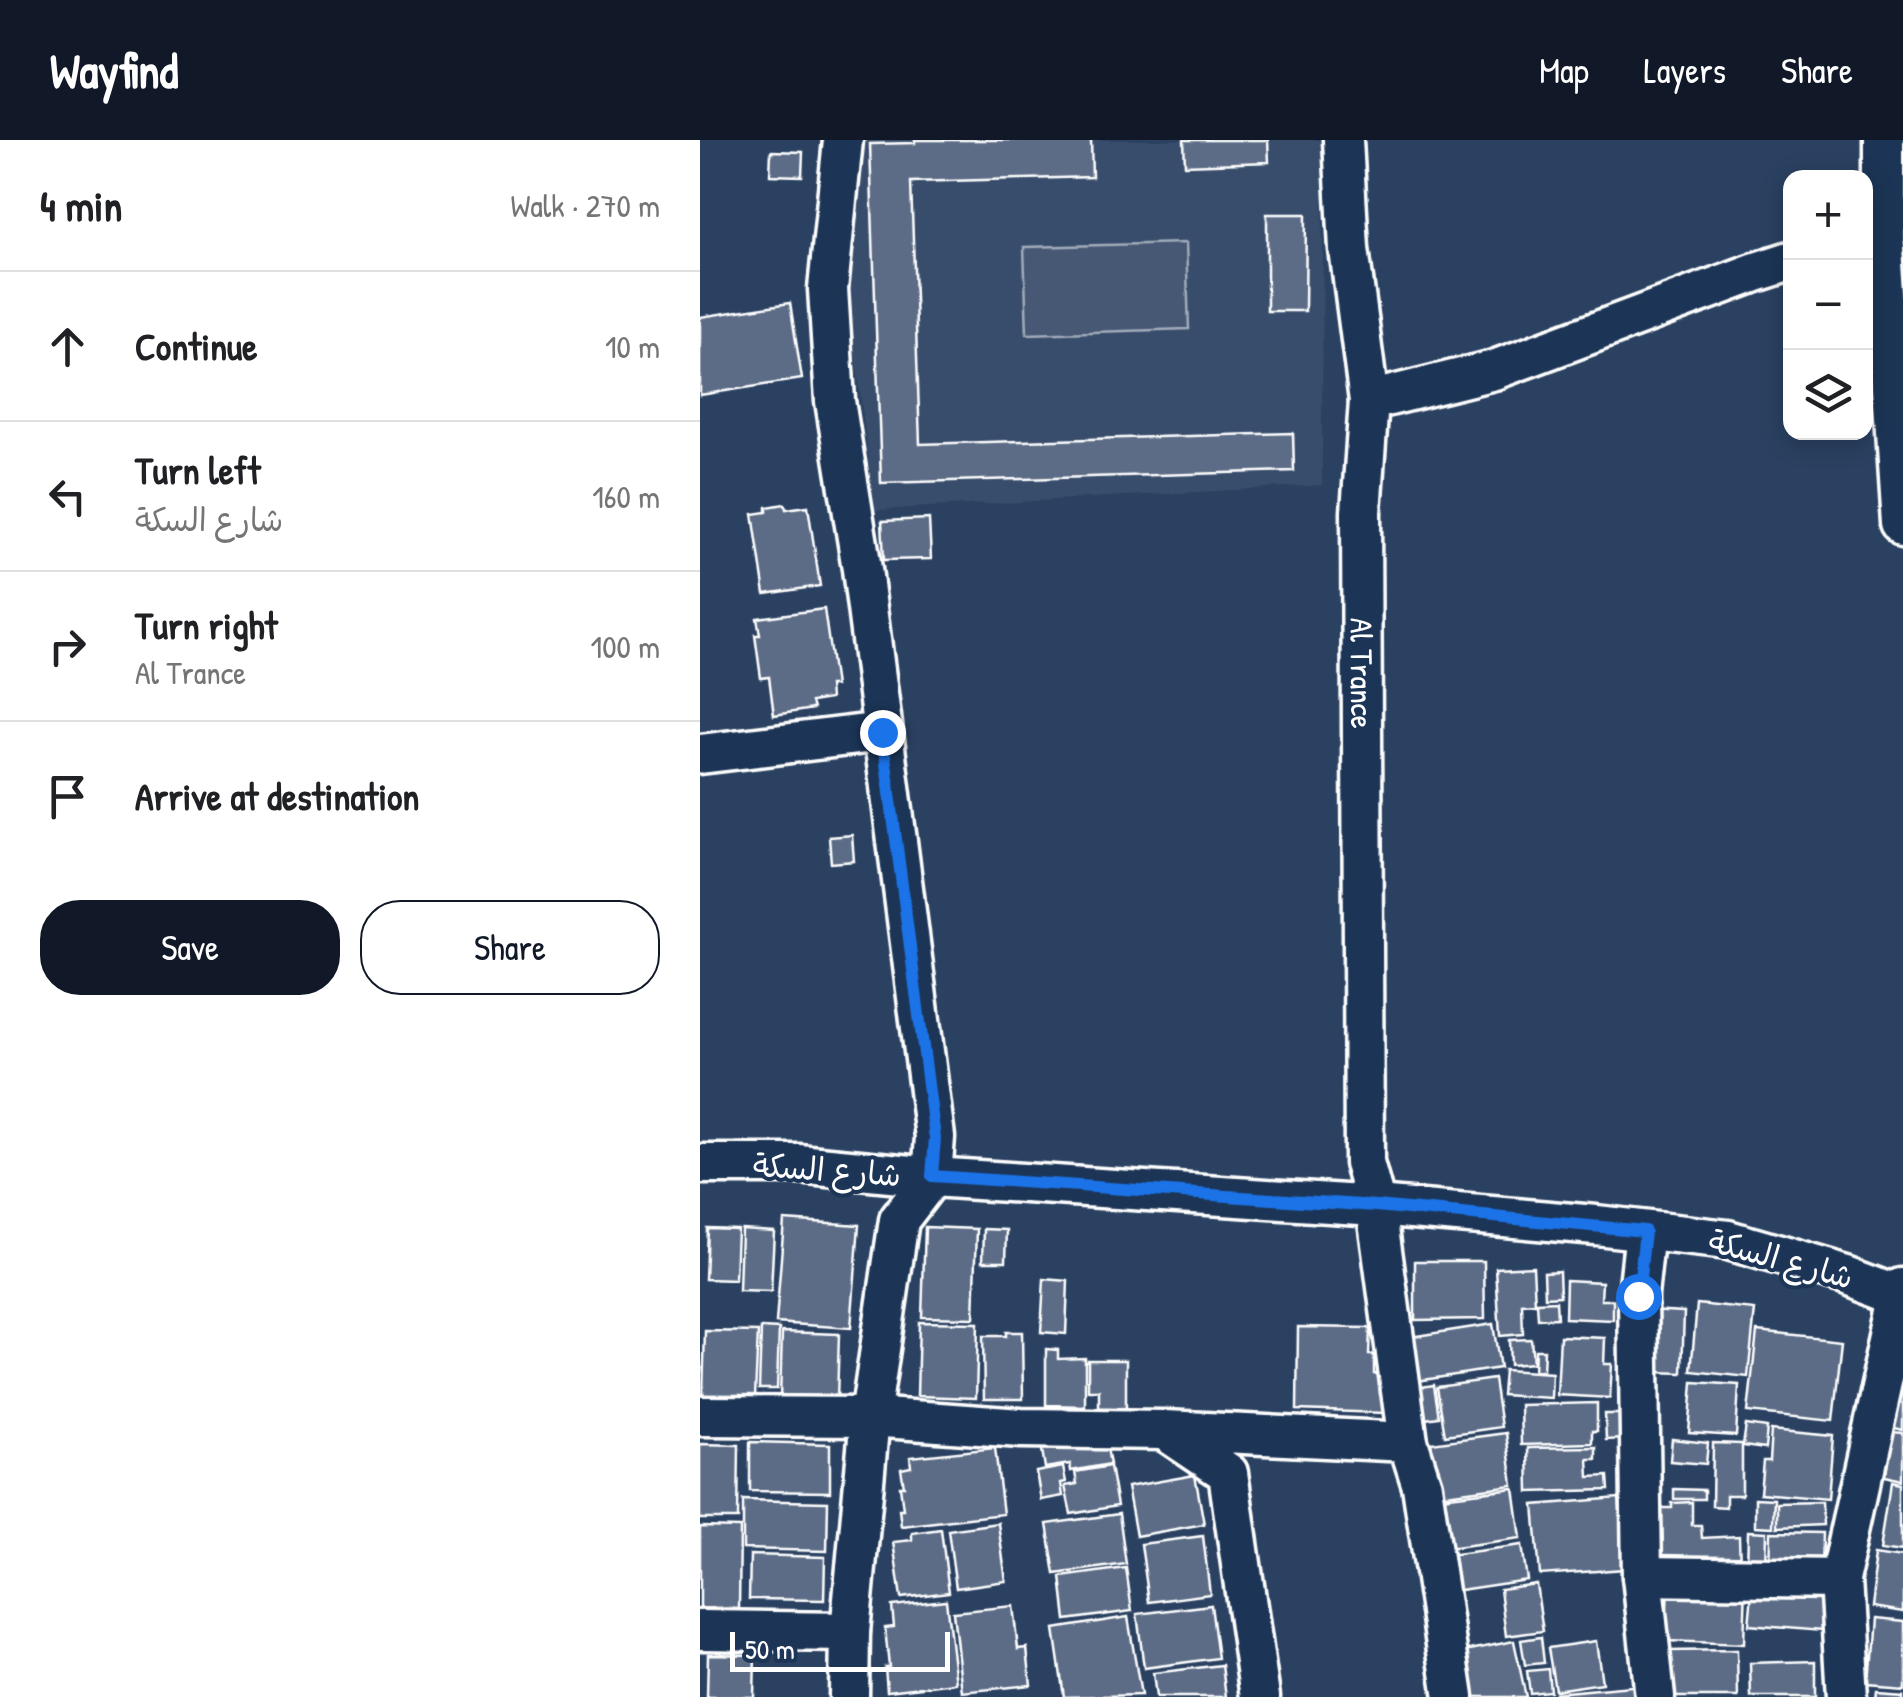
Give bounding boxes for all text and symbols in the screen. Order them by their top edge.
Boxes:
text: Wayfind [50,38,178,103]
text: Map [1539,47,1589,94]
text: Layers [1644,47,1726,94]
text: Share [1781,47,1853,94]
map controls [1783,170,1873,440]
button: + [1783,170,1873,260]
text: 4 min [40,177,122,234]
text: Walk · 270 m [511,184,660,227]
button: − [1783,260,1873,350]
icon: ahead [40,319,95,374]
text: Continue [135,320,257,372]
text: 10 m [605,325,660,368]
button: layers [1783,350,1873,440]
text: Turn left [135,444,260,496]
icon: left [40,469,95,524]
text: 160 m [592,475,660,518]
text: شارع السكة [135,498,283,541]
text: Turn right [135,599,278,651]
street label: Al Trance [1340,618,1384,729]
icon: right [40,619,95,674]
text: 100 m [591,625,660,668]
text: Al Trance [135,651,246,694]
route end [860,710,906,756]
icon: arrive [40,769,95,824]
text: Arrive at destination [135,770,419,822]
button: Save [40,900,340,995]
button: Share [360,900,660,995]
street label: شارع السكة [751,1143,903,1198]
street label: شارع السكة [1703,1219,1858,1300]
route start [1616,1274,1662,1320]
scale bar [730,1627,950,1672]
text: 50 m [745,1630,795,1668]

